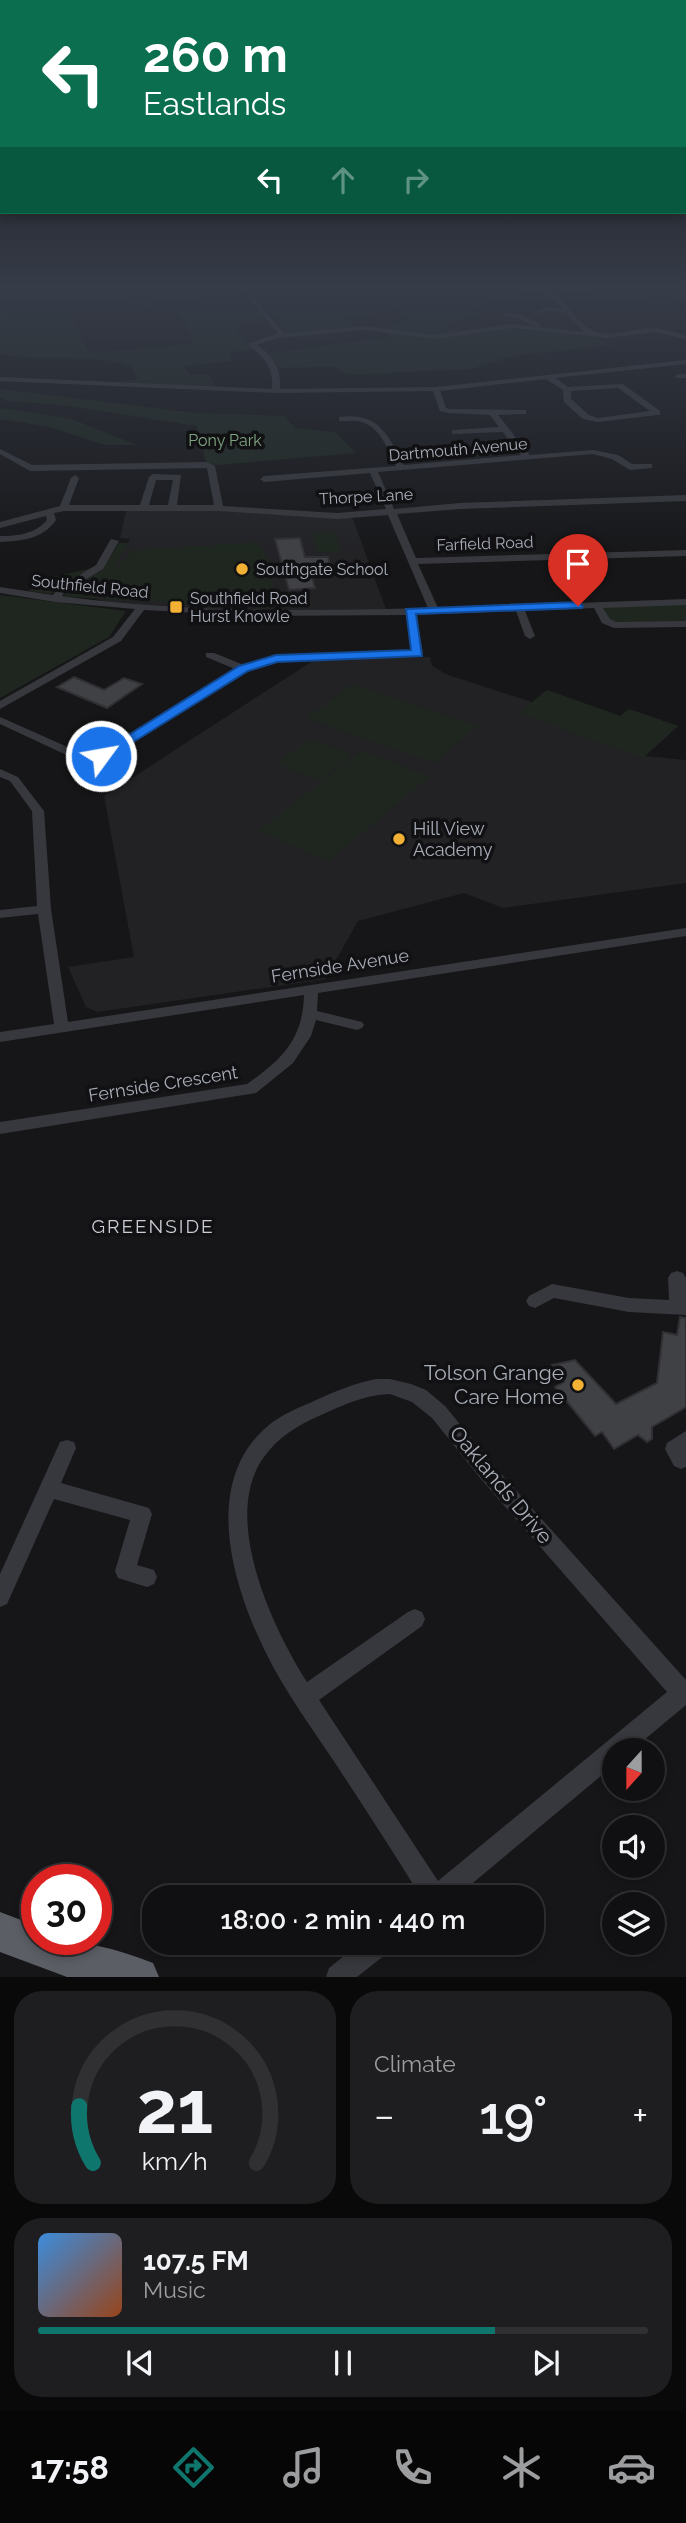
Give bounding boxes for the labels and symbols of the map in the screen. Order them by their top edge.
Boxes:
park label: Pony Park [188,431,262,450]
street label: Dartmouth Avenue [388,434,528,465]
street label: Thorpe Lane [318,485,414,508]
street label: Farfield Road [436,532,534,555]
pin [548,534,608,606]
place label: Southgate School [256,560,389,579]
marker: Southgate School [234,561,250,577]
street label: Southfield Road [30,571,149,602]
place label: Southfield Road Hurst Knowle [190,589,308,626]
marker: Southfield Road Hurst Knowle [168,599,184,615]
position arrow [64,719,138,793]
place label: Hill View Academy [413,818,493,860]
marker: Hill View Academy [391,831,407,847]
street label: Fernside Avenue [270,944,411,987]
street label: Fernside Crescent [87,1061,239,1106]
district label: GREENSIDE [91,1215,215,1237]
place label: Tolson Grange Care Home [424,1360,564,1409]
marker: Tolson Grange Care Home [570,1377,586,1393]
street label: Oaklands Drive [445,1421,558,1549]
north arrow [602,1738,665,1801]
speed limit sign: 30 [21,1864,112,1955]

